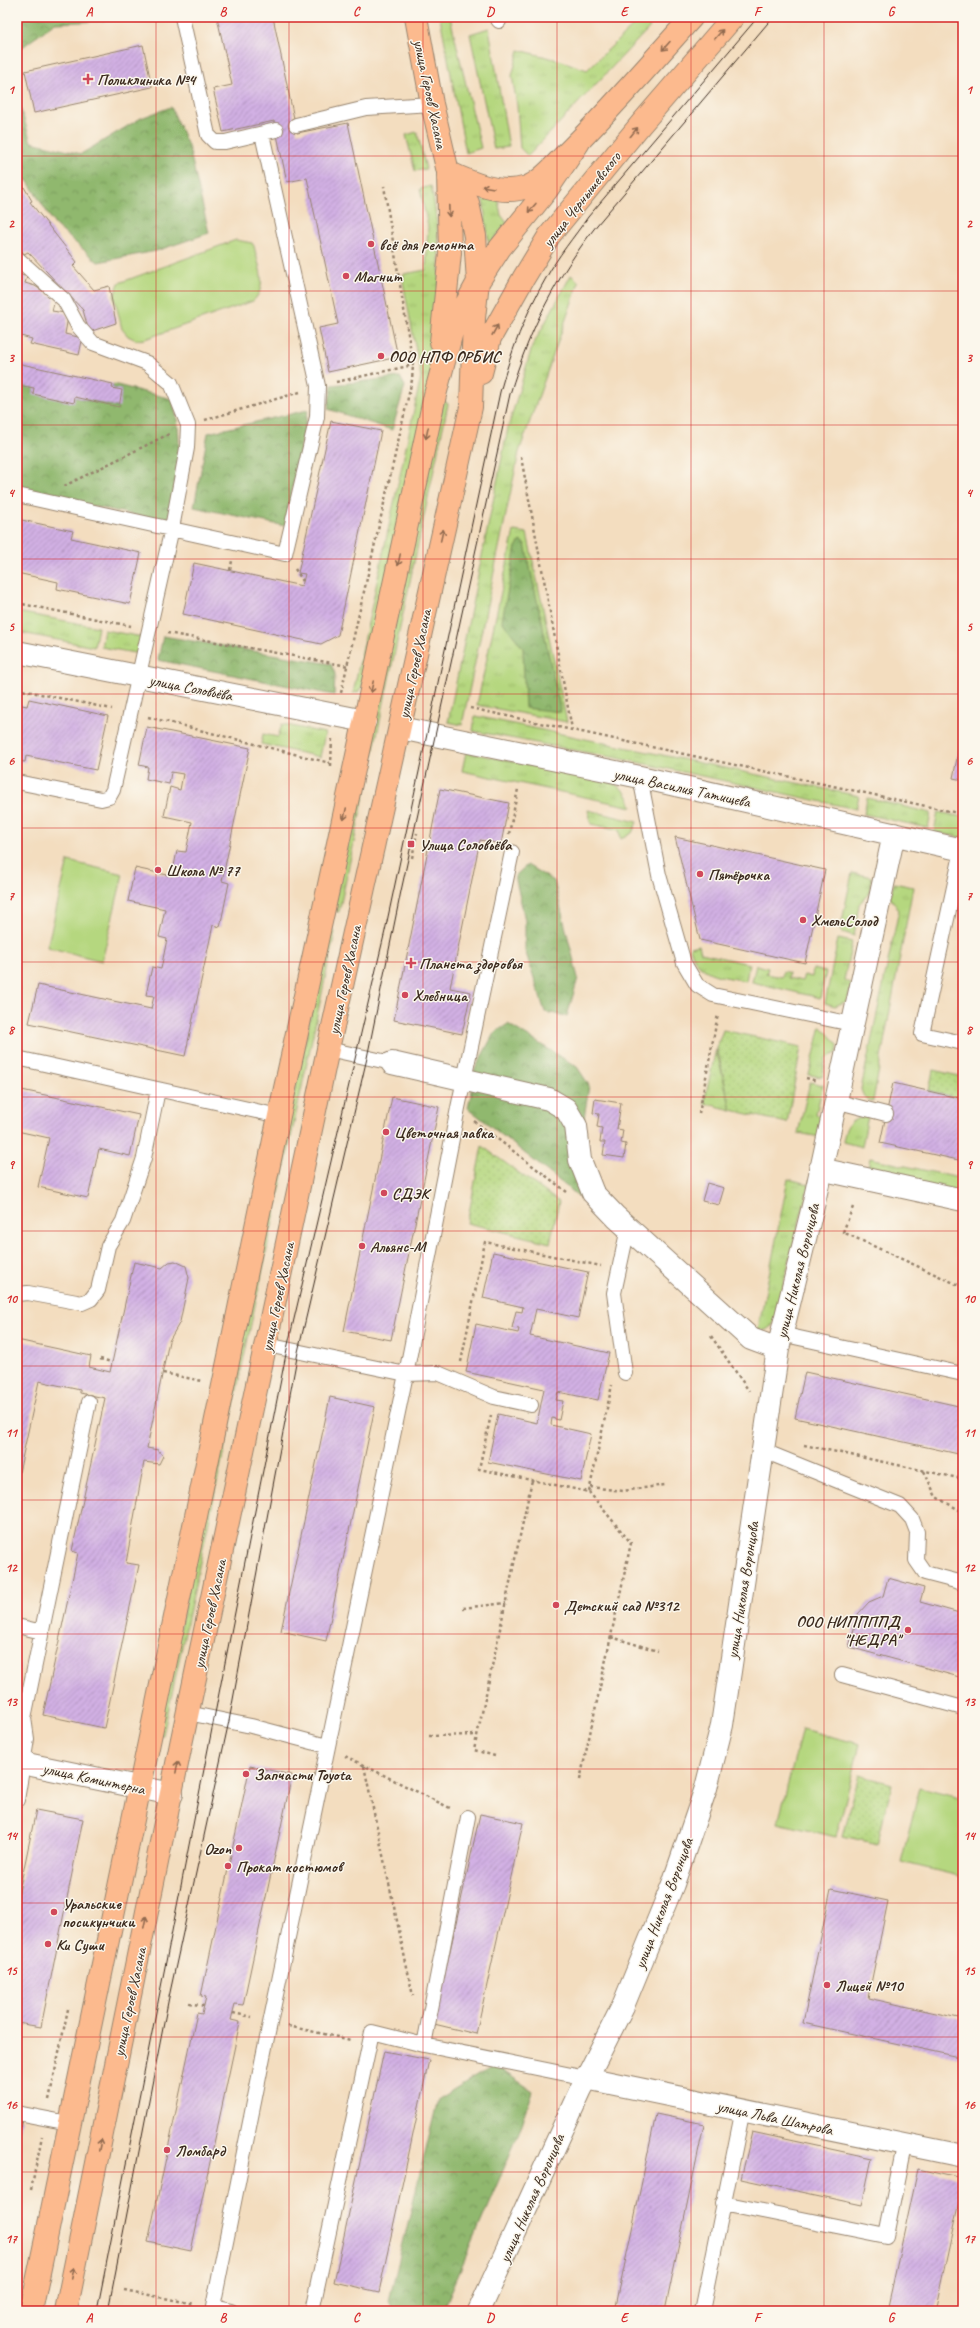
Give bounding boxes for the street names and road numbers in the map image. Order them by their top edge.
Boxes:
street label: улица Героев Хасана [408,37,452,152]
street label: улица Чернышевского [538,147,626,252]
street label: улица Героев Хасана [393,606,437,722]
street label: улица Соловьёва [147,670,235,706]
street label: улица Василия Татищева [611,764,753,813]
street label: улица Героев Хасана [323,922,367,1038]
street label: улица Николая Воронцова [771,1200,825,1342]
street label: улица Героев Хасана [256,1239,300,1355]
street label: улица Николая Воронцова [722,1519,764,1661]
street label: улица Героев Хасана [188,1556,232,1672]
street label: улица Коминтерна [40,1758,148,1800]
street label: улица Николая Воронцова [629,1834,699,1972]
street label: улица Героев Хасана [108,1944,152,2060]
street label: улица Льва Шатрова [714,2096,835,2140]
street label: улица Николая Воронцова [494,2130,570,2267]

